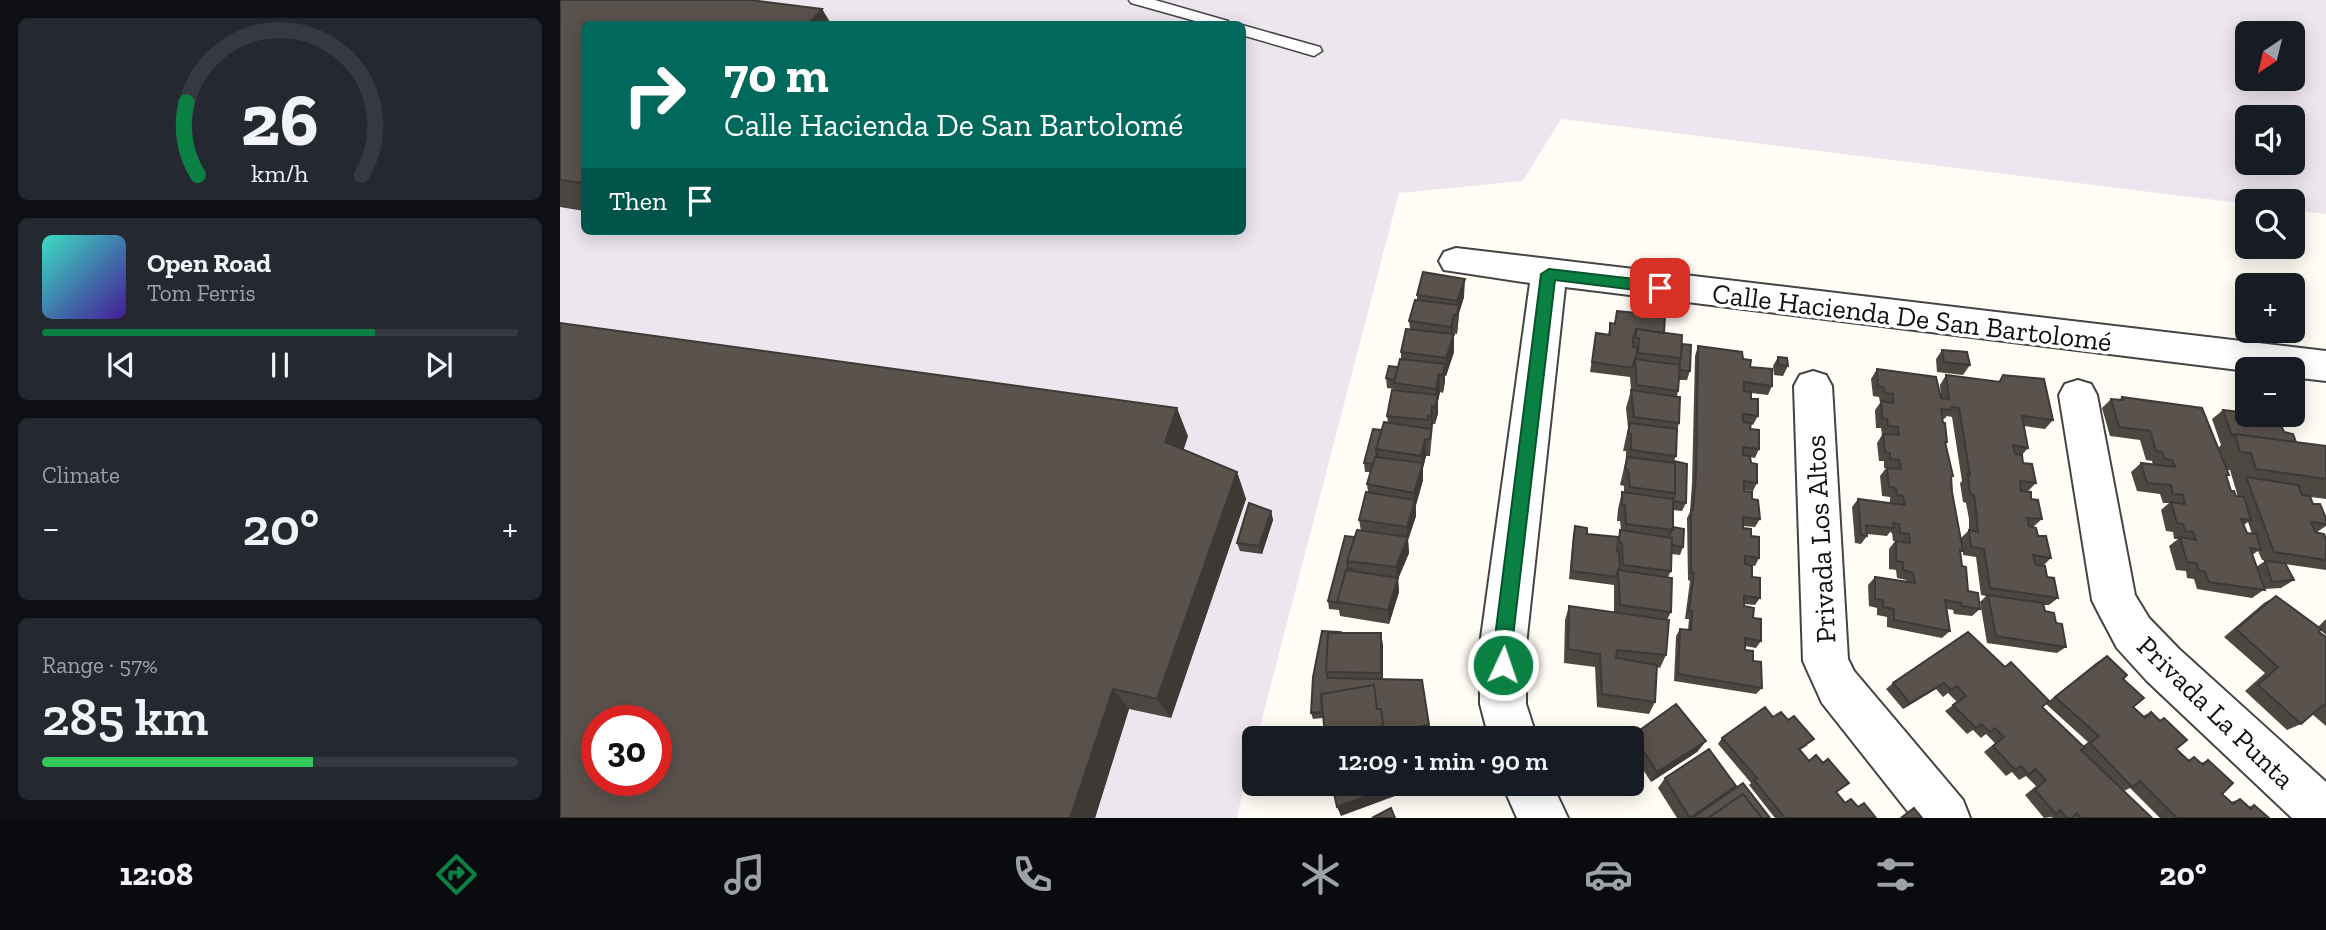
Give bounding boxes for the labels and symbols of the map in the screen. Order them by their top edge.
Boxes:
north arrow [2235,21,2305,91]
pin [1630,258,1690,318]
street label: Calle Hacienda De San Bartolomé [1711,277,2113,358]
street label: Privada Los Altos [1799,434,1842,644]
position arrow [1466,628,1540,702]
street label: Privada La Punta [2130,629,2301,796]
speed limit sign: 30 [581,705,672,796]

